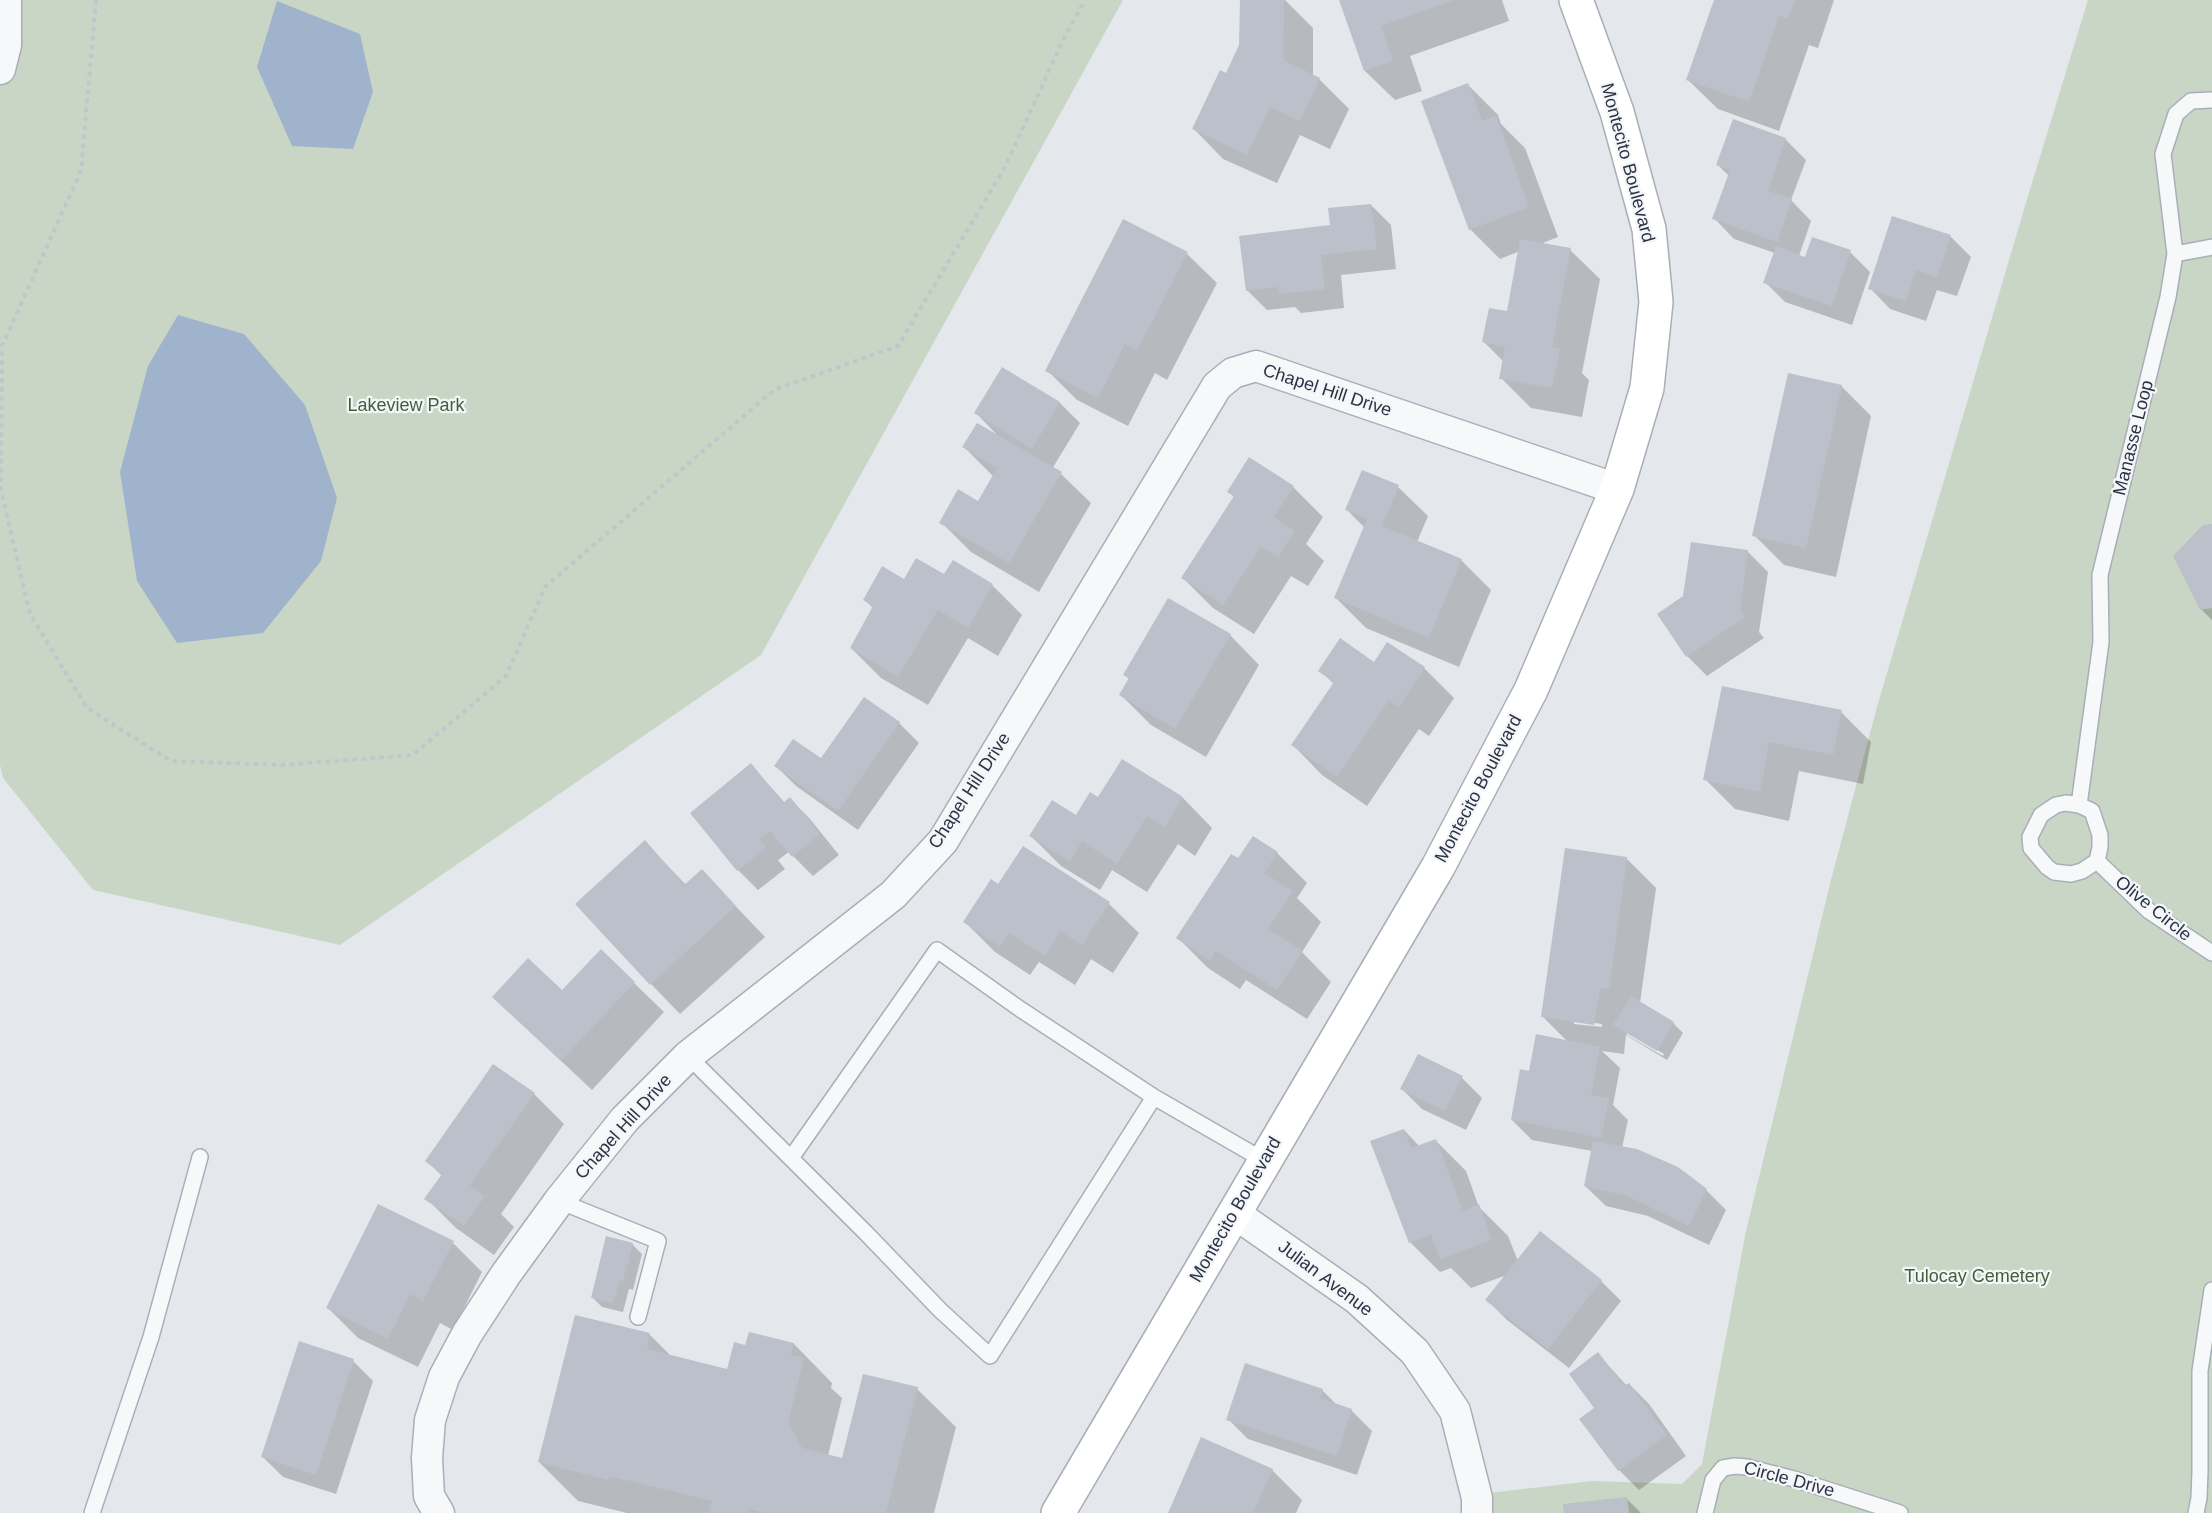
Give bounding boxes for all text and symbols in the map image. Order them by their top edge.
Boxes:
street label: Montecito Boulevard [1595,81,1659,245]
street label: Chapel Hill Drive [1260,360,1394,422]
street label: Manasse Loop [2109,378,2159,498]
park label: Lakeview Park [347,395,465,417]
street label: Montecito Boulevard [1431,711,1527,867]
street label: Chapel Hill Drive [924,729,1016,853]
street label: Olive Circle [2110,872,2196,946]
street label: Chapel Hill Drive [571,1070,677,1184]
street label: Montecito Boulevard [1186,1134,1286,1286]
street label: Julian Avenue [1273,1236,1377,1322]
park label: Tulocay Cemetery [1904,1266,2050,1288]
street label: Circle Drive [1741,1458,1837,1502]

